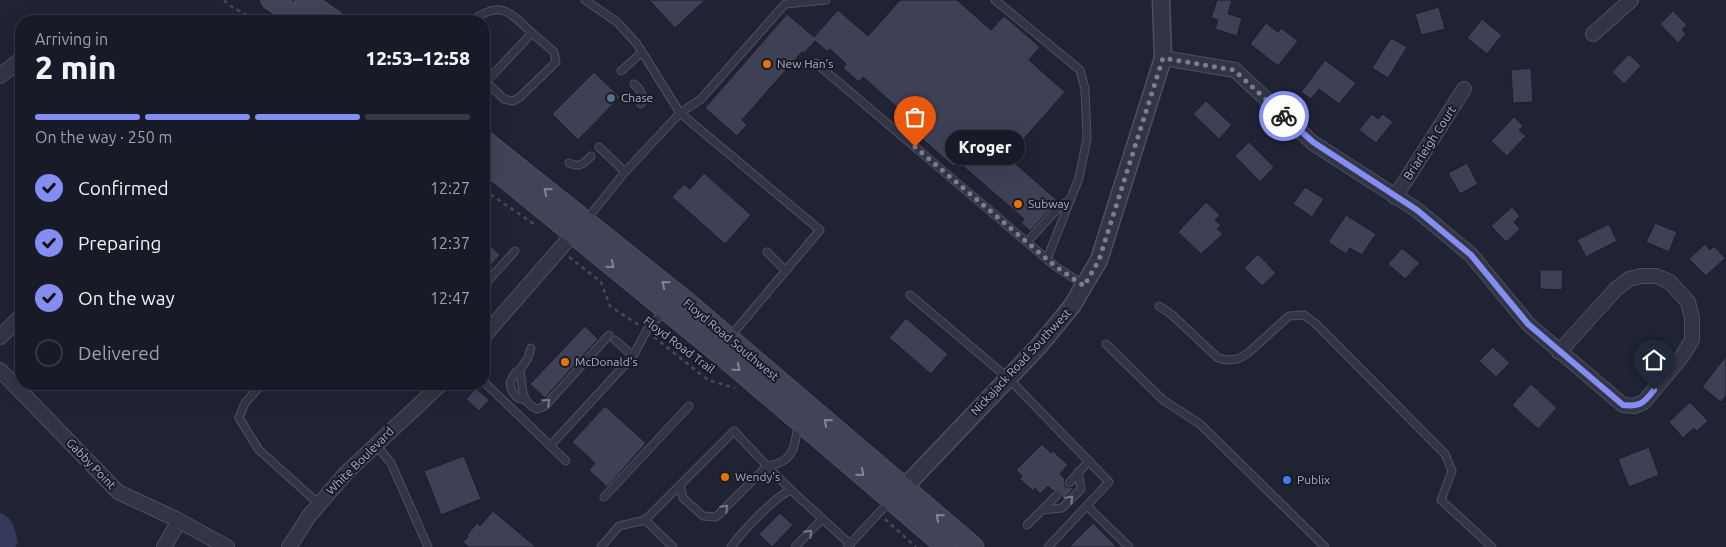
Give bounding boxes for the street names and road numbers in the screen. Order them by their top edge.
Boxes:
street label: Briarleigh Court [1401,103,1458,182]
street label: Floyd Road Southwest [681,296,782,383]
street label: Nickajack Road Southwest [968,306,1074,418]
street label: Floyd Road Trail [641,314,717,375]
street label: White Boulevard [323,424,396,497]
street label: Gabby Point [64,436,119,492]

